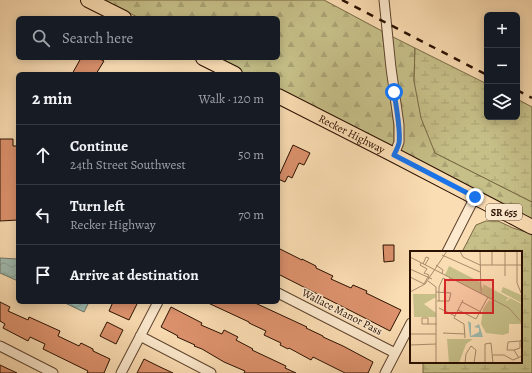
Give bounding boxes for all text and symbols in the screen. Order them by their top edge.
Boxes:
map controls [484,12,520,120]
button: + [484,12,520,48]
search box [16,16,280,60]
icon: search [30,27,52,49]
text: Search here [62,28,133,48]
button: − [484,48,520,84]
route start [385,83,403,101]
button: layers [484,84,520,120]
text: 2 min [32,87,72,110]
text: Walk · 120 m [199,90,264,107]
street label: Recker Highway [316,111,388,157]
text: Continue [70,136,128,156]
icon: ahead [32,144,54,166]
text: 50 m [238,146,264,163]
text: 24th Street Southwest [70,156,186,173]
route end [466,188,484,206]
text: Turn left [70,196,125,216]
icon: left [32,204,54,226]
road number: SR 655 [486,204,522,220]
text: 70 m [238,206,264,223]
text: Recker Highway [70,216,156,233]
inset map [410,251,522,363]
icon: arrive [32,264,54,286]
text: Arrive at destination [70,265,199,285]
street label: Wallace Manor Pass [298,285,385,339]

